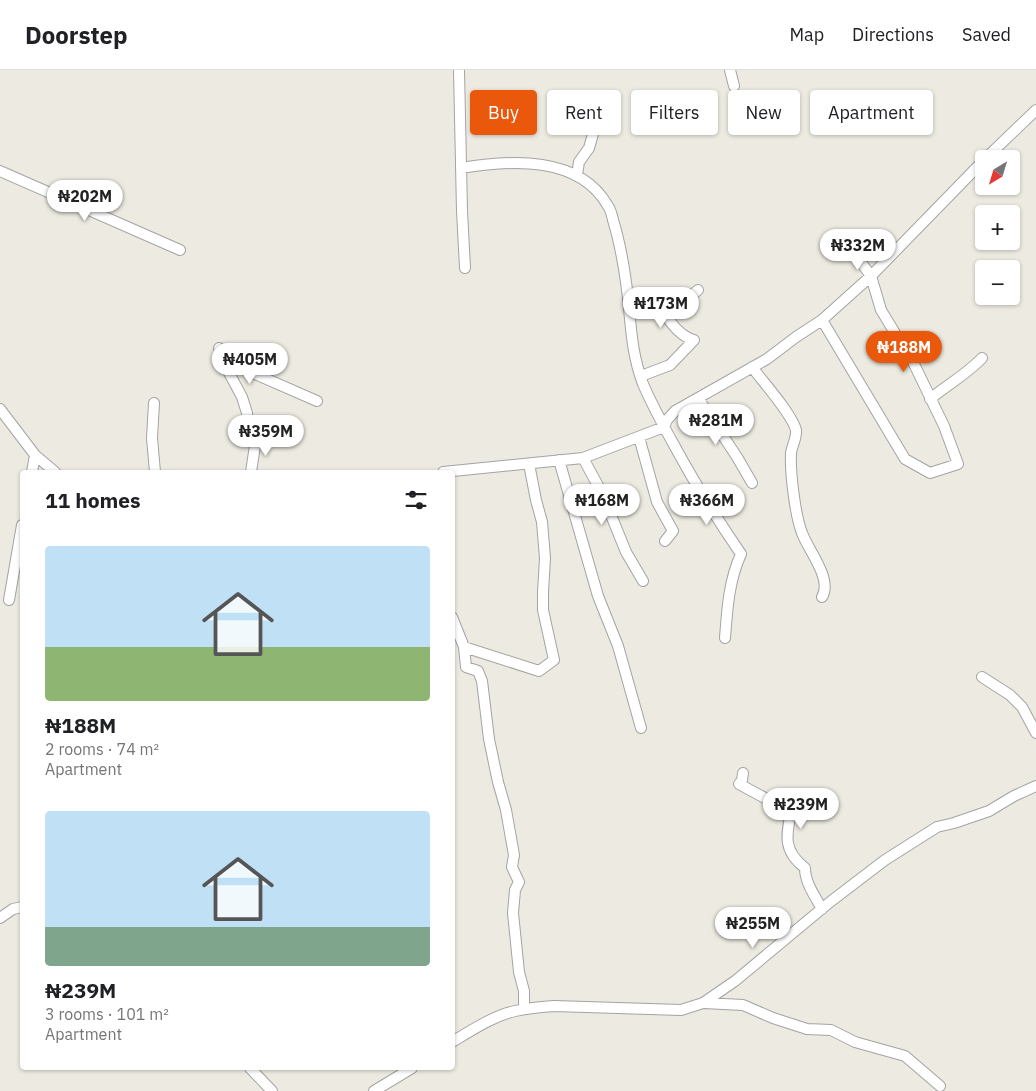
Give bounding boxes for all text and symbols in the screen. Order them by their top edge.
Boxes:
text: Doorstep [25,19,128,51]
text: Map [789,23,824,46]
text: Directions [852,23,934,46]
text: Saved [962,23,1011,46]
chip: Buy [470,90,537,135]
chip: Rent [547,90,621,135]
chip: Filters [631,90,718,135]
chip: New [728,90,800,135]
chip: Apartment [810,90,933,135]
north arrow [975,150,1020,195]
map controls [975,150,1020,305]
pin: ₦202M [50,180,120,222]
text: ₦202M [58,186,112,206]
button: + [975,205,1020,250]
pin: ₦332M [823,228,893,271]
text: ₦332M [831,235,885,255]
button: − [975,260,1020,305]
pin: ₦173M [626,286,696,329]
text: ₦173M [634,293,688,313]
pin: ₦188M [869,330,939,373]
text: ₦188M [877,337,931,357]
pin: ₦405M [215,342,285,385]
text: ₦405M [223,349,277,369]
pin: ₦281M [681,404,751,446]
text: ₦281M [689,410,743,430]
pin: ₦359M [231,414,301,457]
text: ₦359M [239,421,293,441]
pin: ₦168M [567,484,637,526]
pin: ₦366M [672,484,742,526]
text: 11 homes [45,486,141,514]
icon: filters [402,486,430,514]
text: ₦168M [575,490,629,510]
text: ₦366M [680,490,734,510]
icon: home [193,579,283,669]
text: ₦188M [45,711,116,739]
text: 2 rooms · 74 m² [45,739,159,759]
text: Apartment [45,759,122,779]
pin: ₦239M [766,788,836,830]
text: ₦239M [774,794,828,814]
icon: home [193,844,283,934]
pin: ₦255M [718,906,788,949]
text: ₦255M [726,913,780,933]
text: ₦239M [45,976,116,1004]
text: 3 rooms · 101 m² [45,1004,169,1024]
text: Apartment [45,1024,122,1044]

